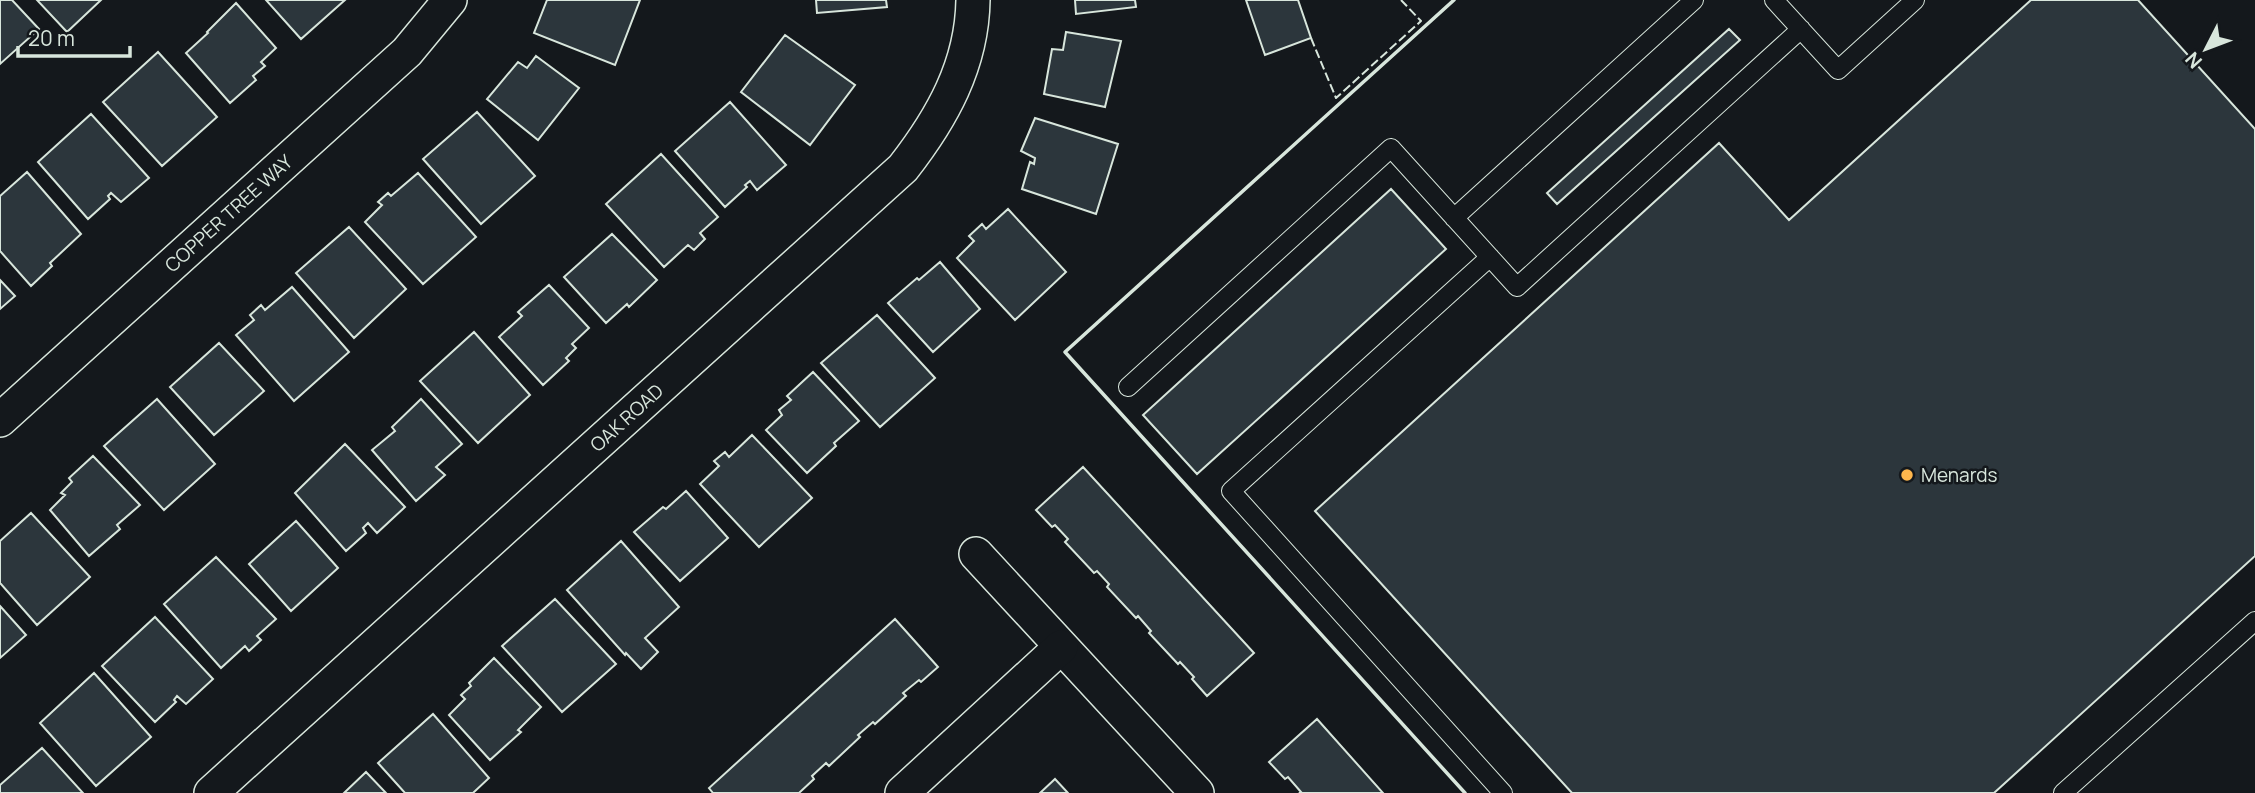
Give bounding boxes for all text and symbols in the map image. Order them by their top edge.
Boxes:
scale bar [18,14,130,58]
north arrow [2171,14,2241,84]
text: 20 m [28,24,75,52]
text: N [2179,47,2208,74]
street label: COPPER TREE WAY [159,149,298,278]
street label: OAK ROAD [584,378,669,458]
place label: Menards [1921,462,1998,488]
marker: Menards [1899,467,1915,483]

